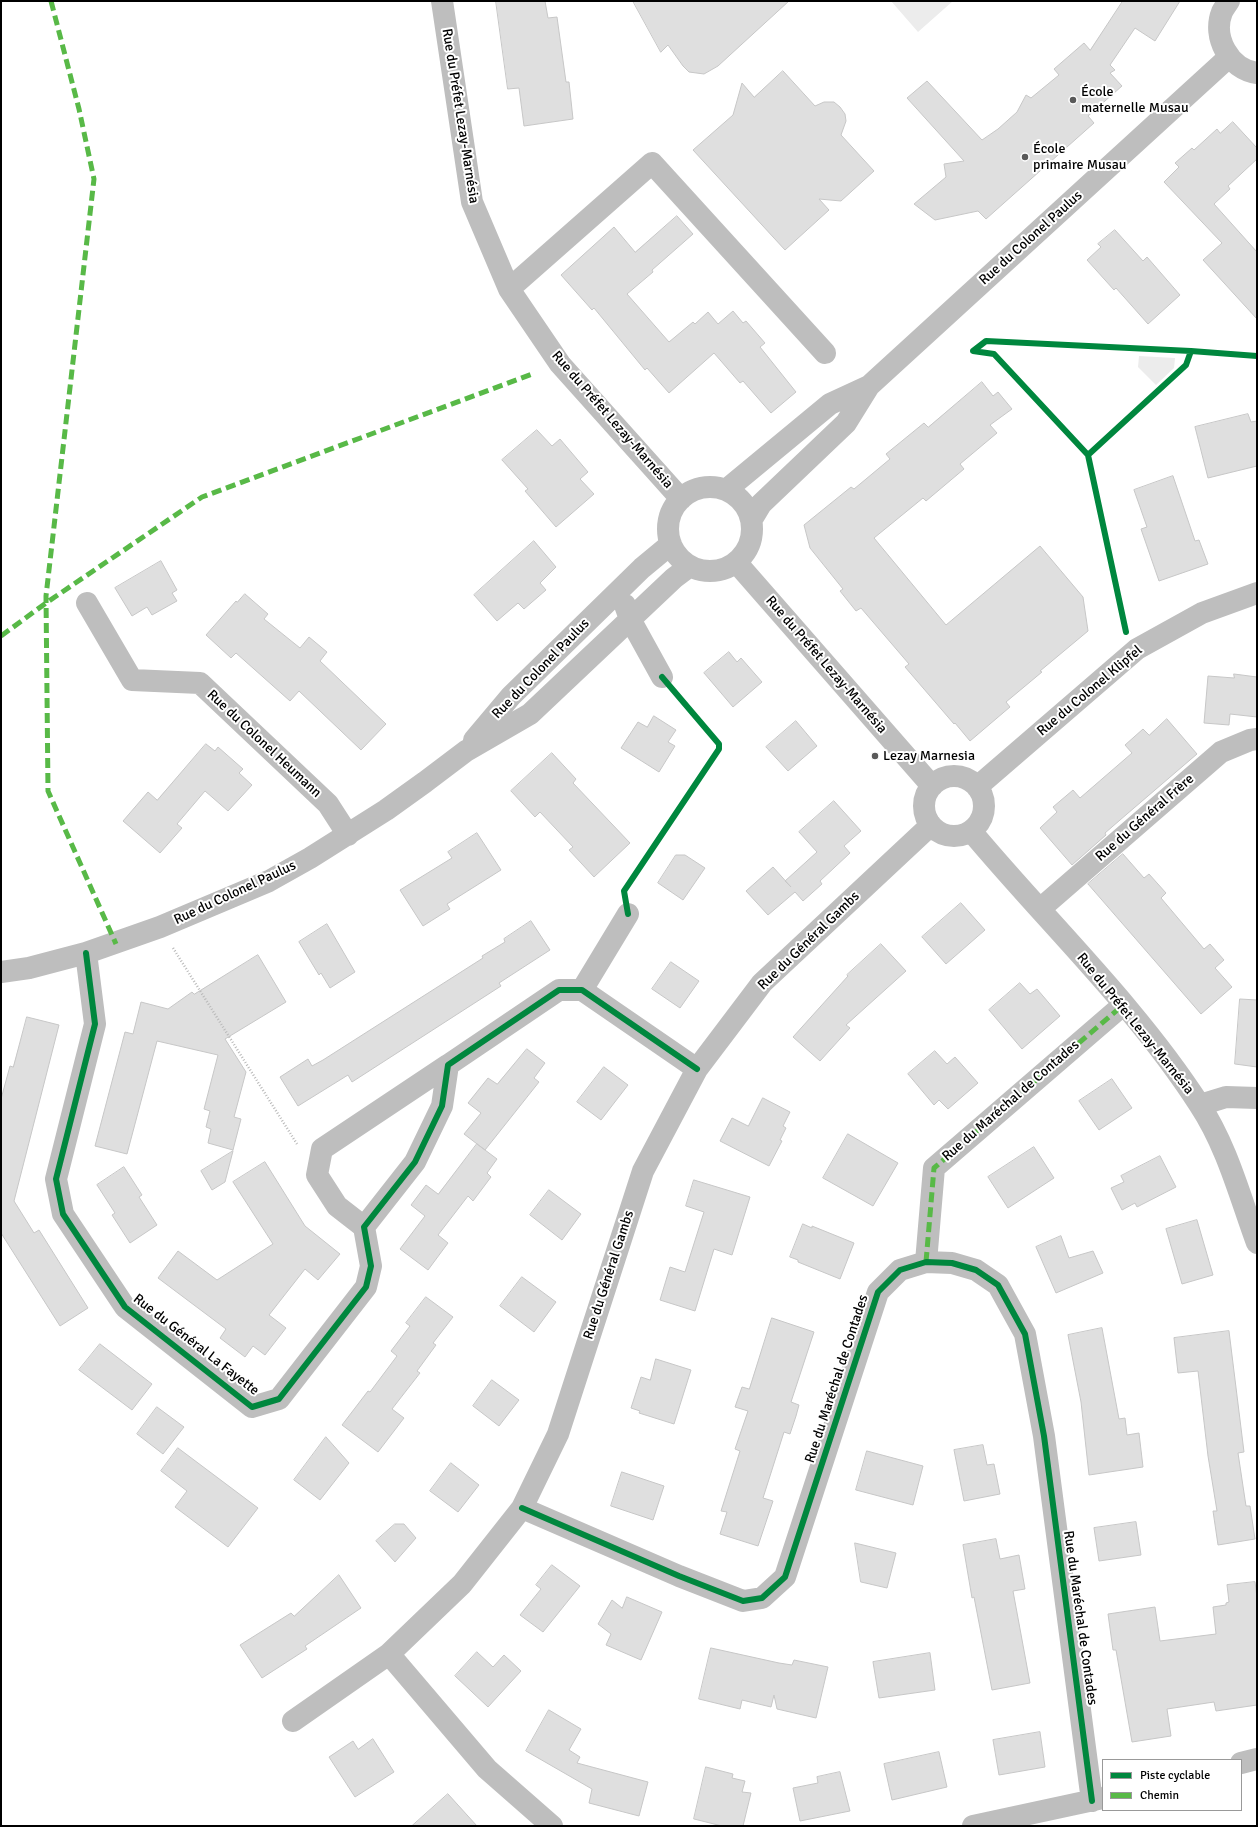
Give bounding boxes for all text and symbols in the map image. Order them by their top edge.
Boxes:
street label: Rue du Préfet Lezay-Marnésia [438,27,482,205]
place label: École maternelle Musau [1081,84,1189,116]
marker: École maternelle Musau [1068,95,1078,105]
place label: École primaire Musau [1033,141,1127,174]
marker: École primaire Musau [1020,152,1030,162]
street label: Rue du Colonel Paulus [976,187,1086,289]
street label: Rue du Préfet Lezay-Marnésia [548,348,676,492]
street label: Rue du Préfet Lezay-Marnésia [762,593,890,737]
street label: Rue du Colonel Paulus [489,615,593,723]
street label: Rue du Colonel Klipfel [1034,642,1146,740]
street label: Rue du Colonel Heumann [203,687,325,801]
place label: Lezay Marnesia [883,748,975,764]
marker: Lezay Marnesia [870,751,880,761]
street label: Rue du Général Frère [1092,771,1198,865]
street label: Rue du Colonel Paulus [171,857,299,929]
street label: Rue du Général Gambs [755,888,863,994]
street label: Rue du Préfet Lezay-Marnésia [1073,950,1197,1098]
street label: Rue du Maréchal de Contades [939,1037,1083,1165]
street label: Rue du Général Gambs [580,1208,638,1342]
street label: Rue du Général La Fayette [130,1291,262,1399]
street label: Rue du Maréchal de Contades [802,1293,872,1465]
street label: Rue du Maréchal de Contades [1059,1530,1101,1706]
legend [1102,1759,1242,1811]
text: Piste cyclable [1140,1768,1210,1783]
text: Chemin [1140,1788,1179,1803]

